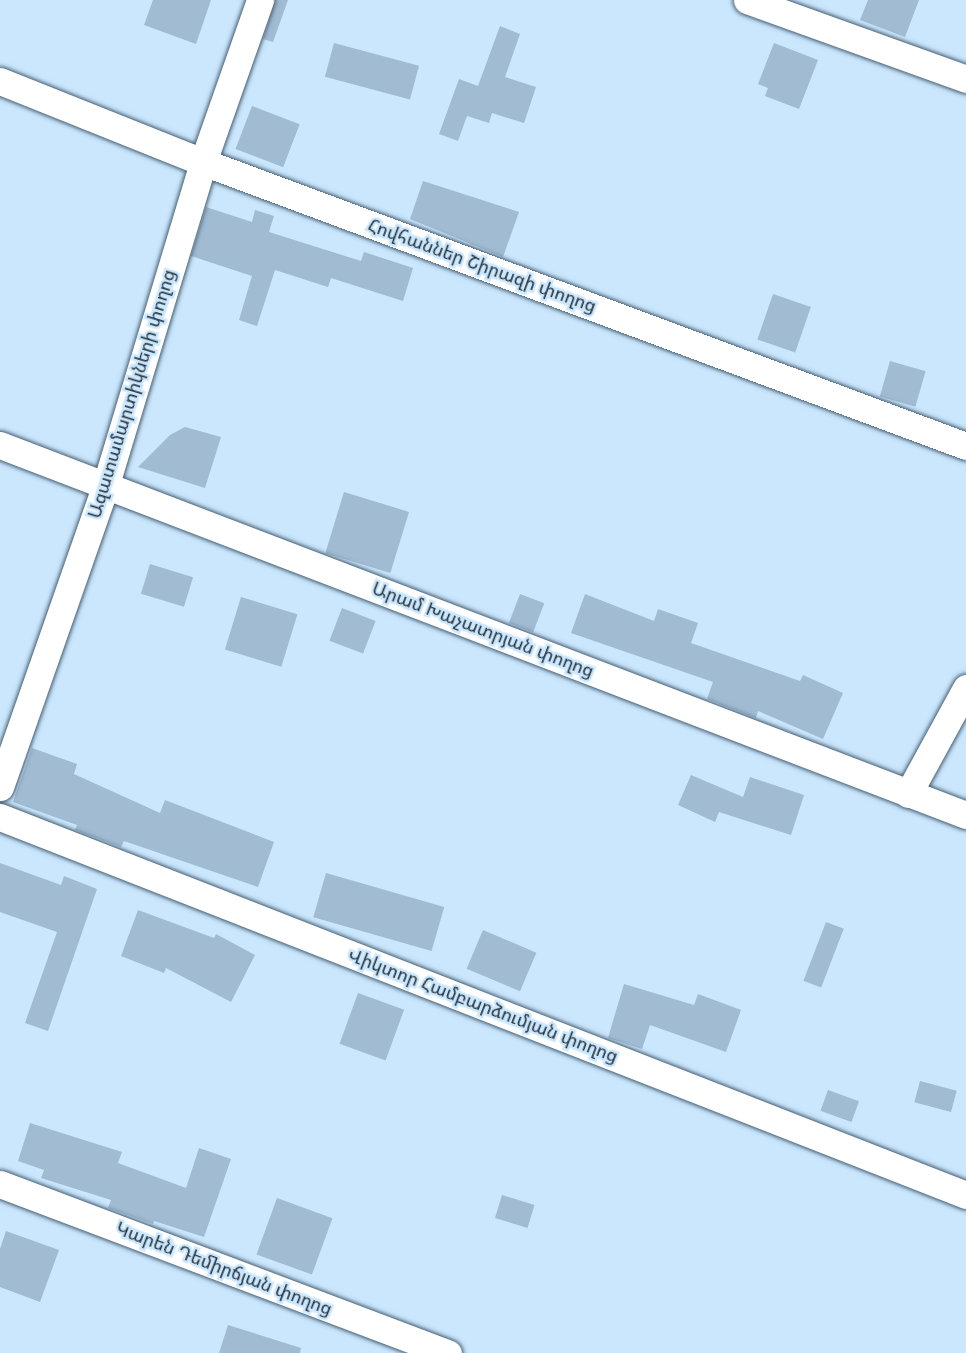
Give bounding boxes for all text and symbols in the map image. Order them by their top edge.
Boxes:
street label: Հովհաններ Շիրազի փողոց [365,215,599,317]
street label: Ազատամարտիկների փողոց [84,267,180,521]
street label: Արամ Խաչատրյան փողոց [369,578,597,682]
street label: Վիկտոր Համբարձումյան փողոց [345,944,621,1068]
street label: Կարեն Դեմիրճյան փողոց [113,1218,335,1320]

